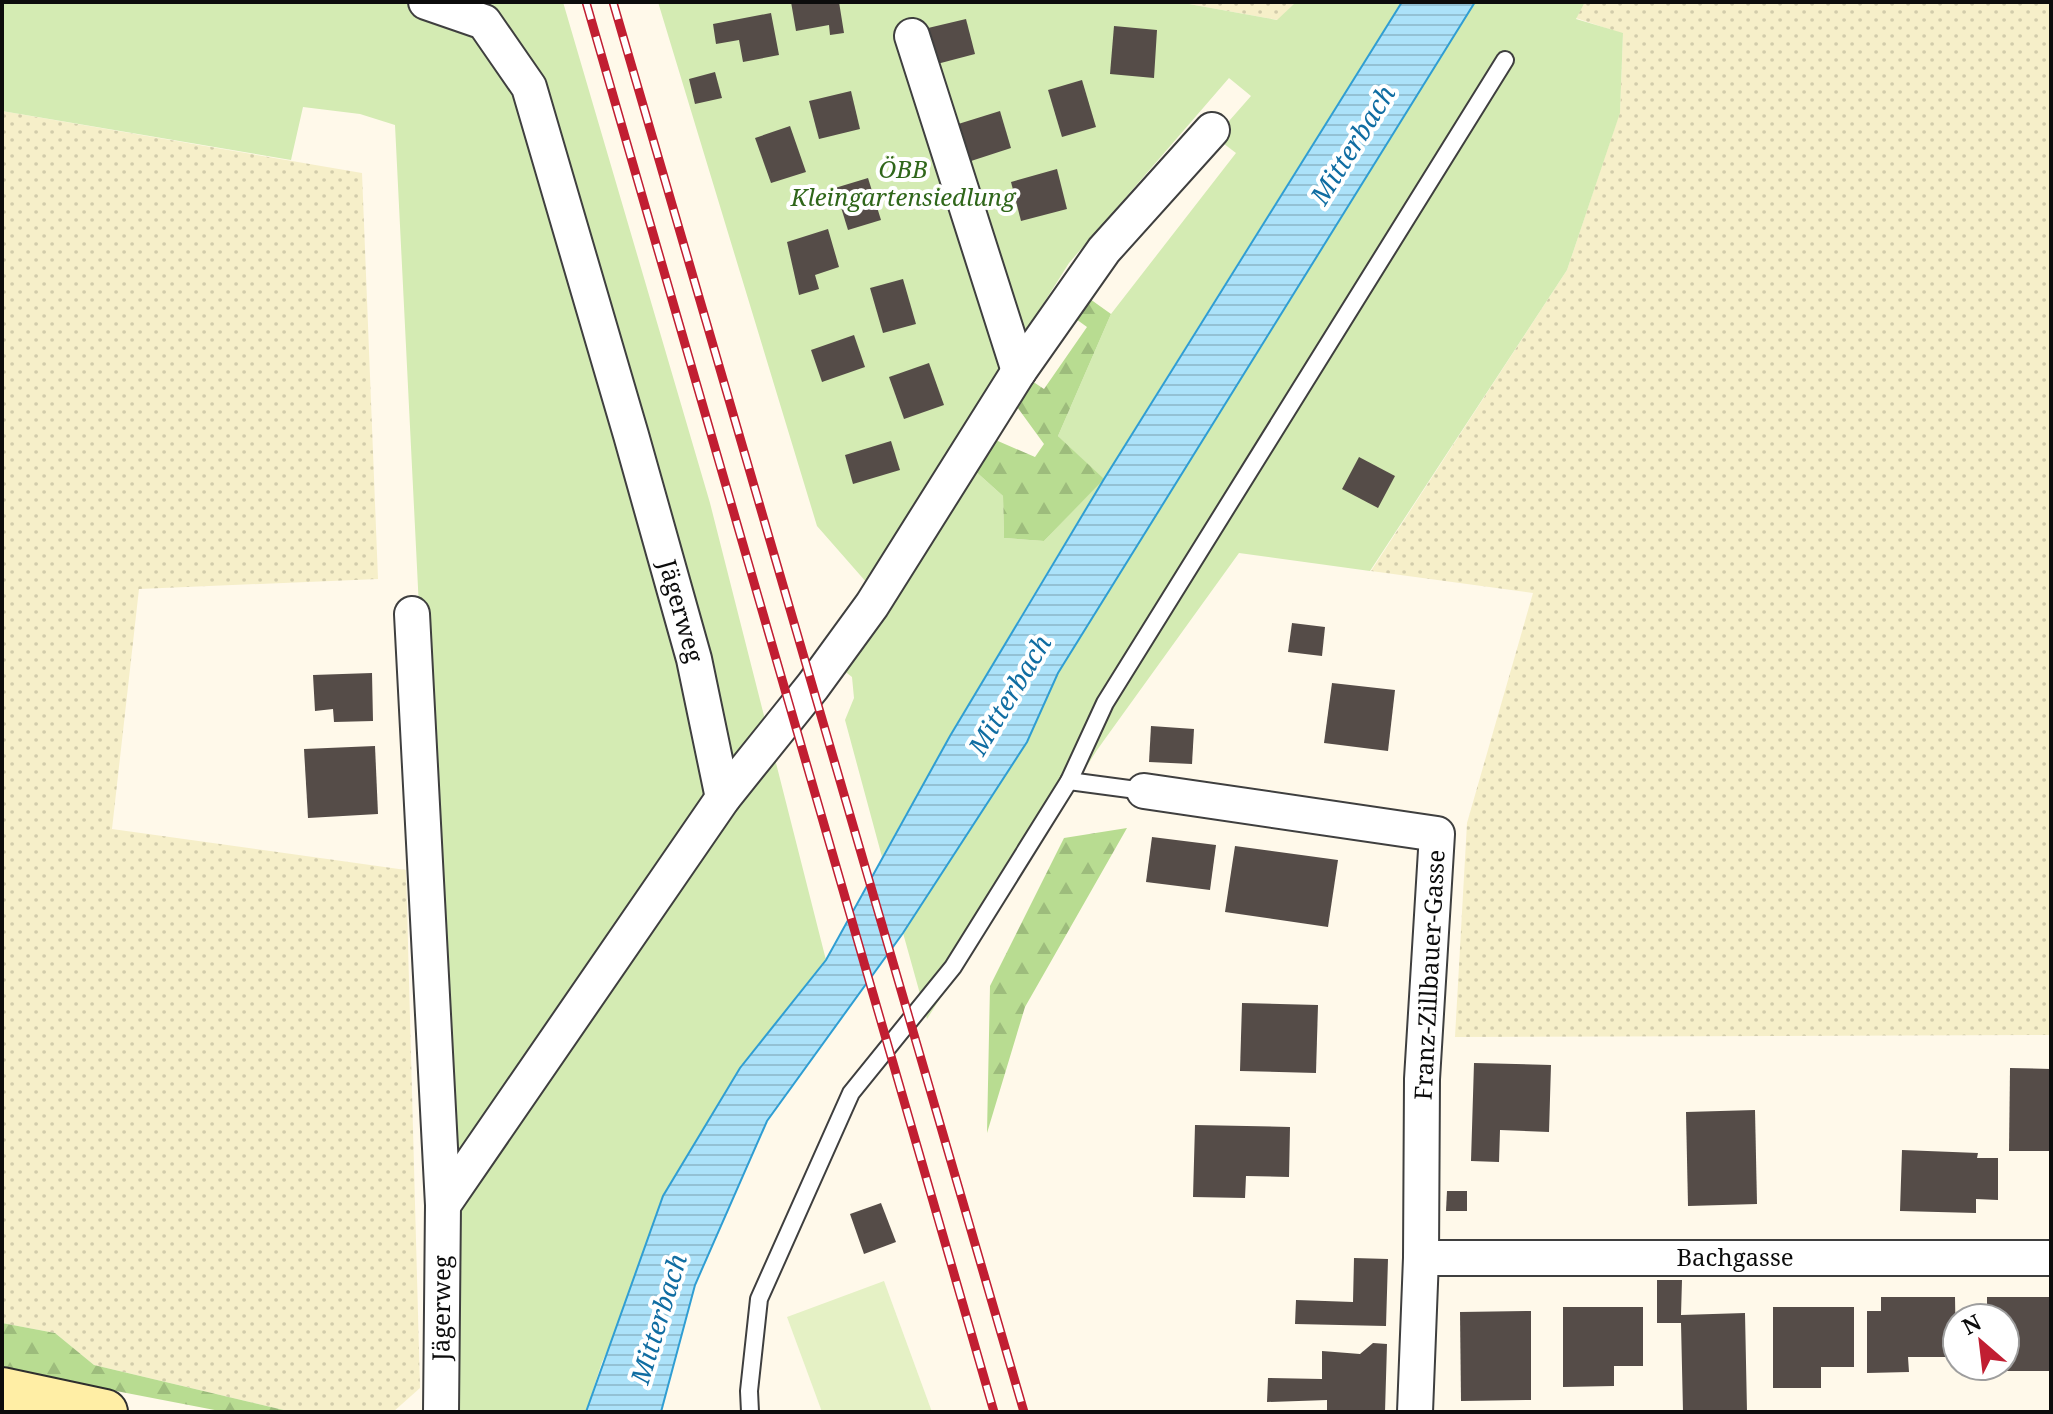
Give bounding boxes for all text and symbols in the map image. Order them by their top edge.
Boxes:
water label: Mitterbach [1301,78,1403,212]
park label: ÖBB Kleingartensiedlung [790,152,1017,213]
street label: Jägerweg [652,554,712,666]
water label: Mitterbach [959,627,1059,762]
street label: Franz-Zillbauer-Gasse [1405,849,1452,1101]
street label: Bachgasse [1676,1240,1794,1273]
water label: Mitterbach [621,1249,695,1389]
street label: Jägerweg [423,1255,458,1362]
north arrow [1941,1302,2021,1382]
text: N [1956,1306,1986,1341]

